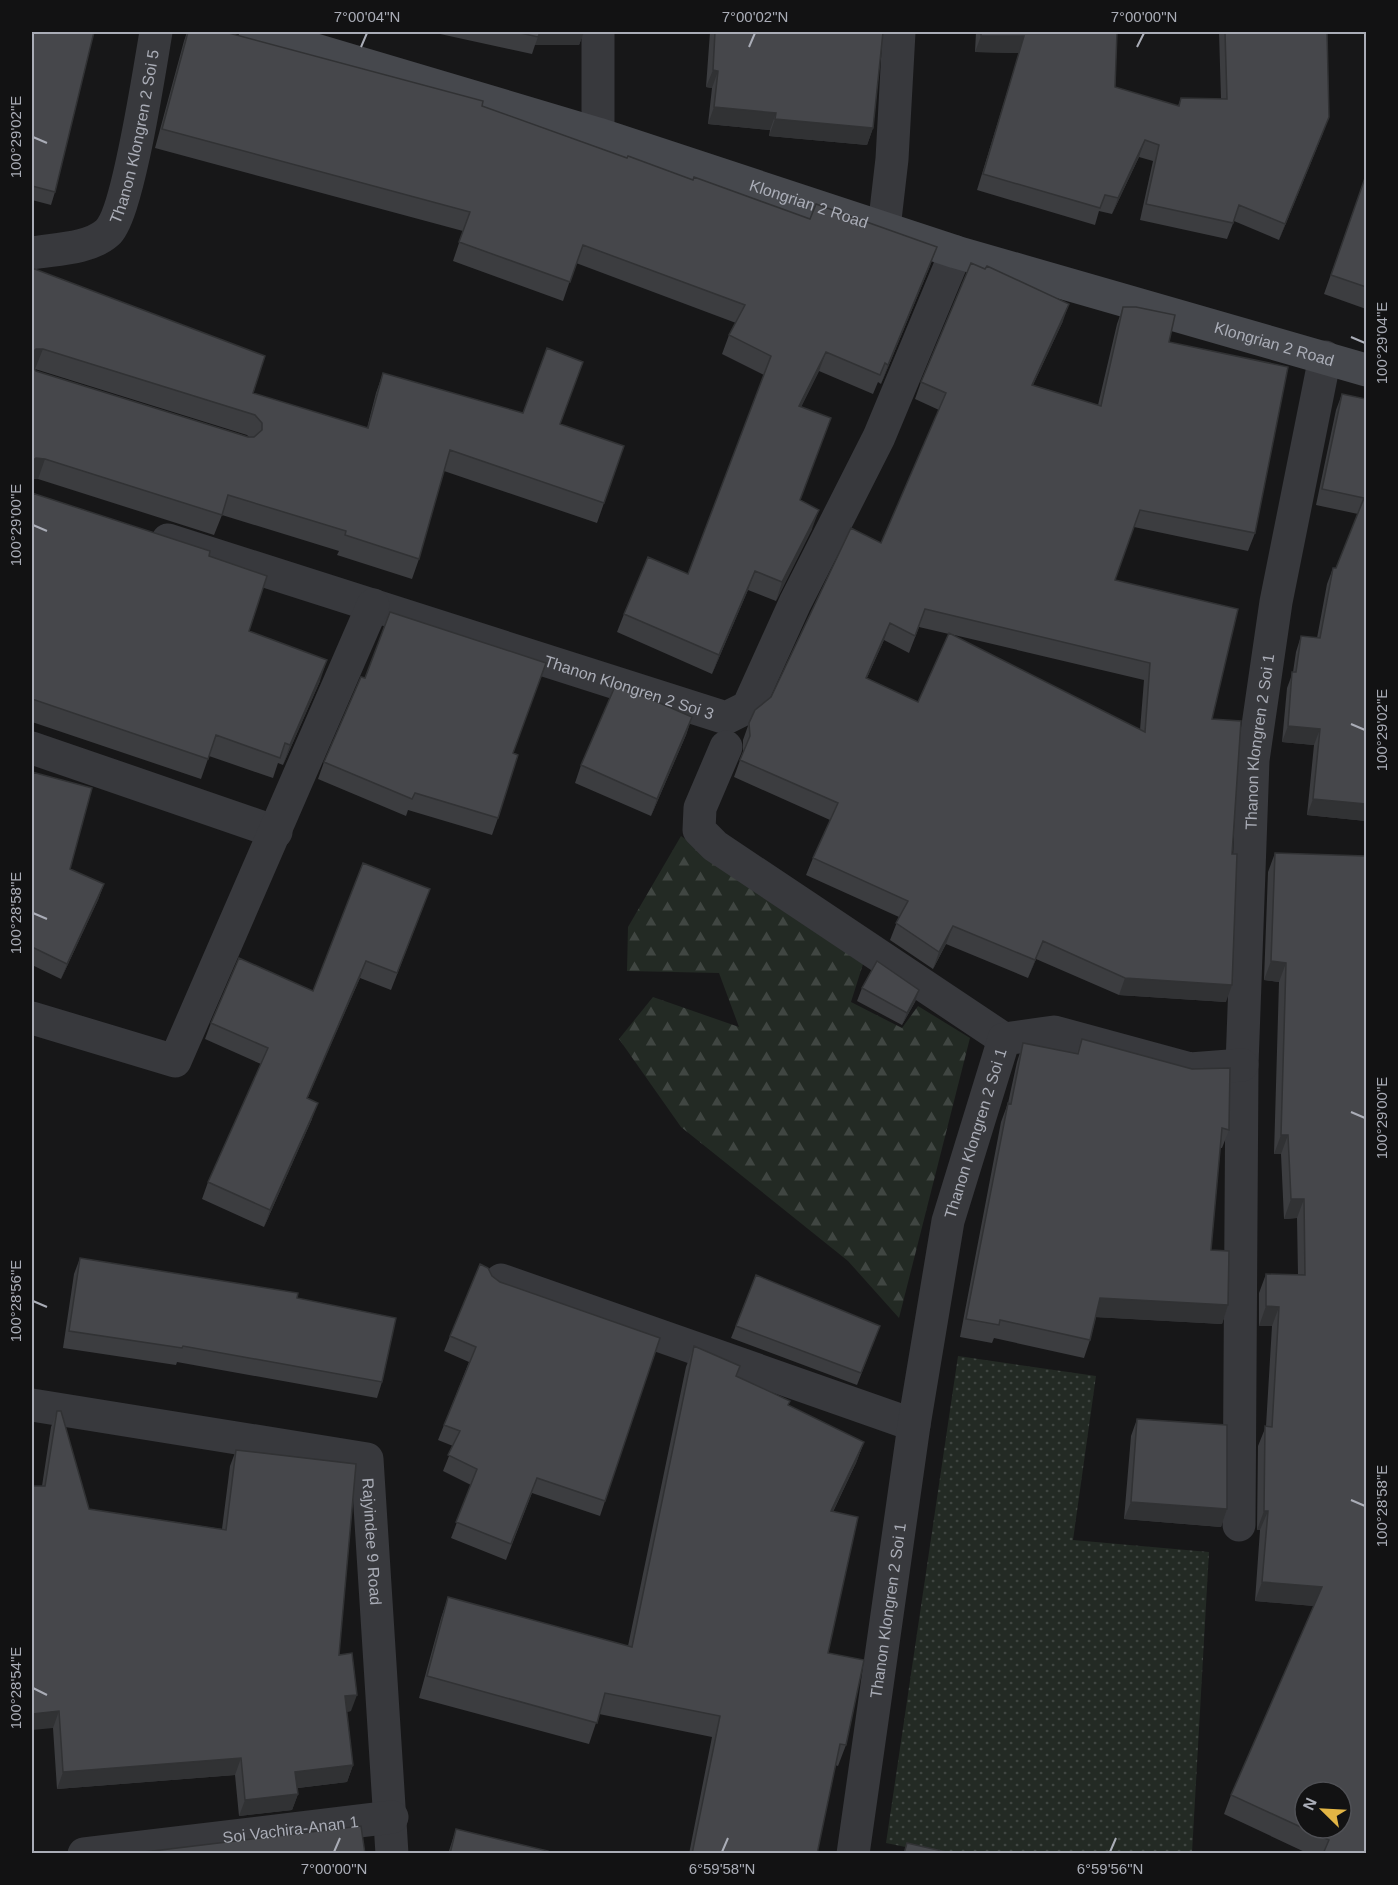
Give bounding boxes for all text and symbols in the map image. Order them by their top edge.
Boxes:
text: 7°00'04"N [334,8,400,25]
text: 7°00'02"N [722,8,788,25]
text: 7°00'00"N [1111,8,1177,25]
street label: Thanon Klongren 2 Soi 5 [107,48,162,226]
text: 100°29'02"E [7,96,24,178]
street label: Klongrian 2 Road [747,177,870,231]
text: 100°29'04"E [1373,302,1390,384]
street label: Klongrian 2 Road [1212,319,1336,369]
text: 100°29'00"E [7,484,24,566]
street label: Thanon Klongren 2 Soi 1 [1242,652,1277,830]
street label: Thanon Klongren 2 Soi 3 [542,653,716,723]
text: 100°29'02"E [1373,689,1390,771]
text: 100°28'58"E [7,872,24,954]
street label: Thanon Klongren 2 Soi 1 [941,1046,1010,1221]
text: 100°29'00"E [1373,1077,1390,1159]
text: 100°28'56"E [7,1260,24,1342]
text: 100°28'58"E [1373,1465,1390,1547]
street label: Rajyindee 9 Road [359,1477,384,1606]
street label: Thanon Klongren 2 Soi 1 [867,1522,909,1699]
text: 100°28'54"E [7,1647,24,1729]
north arrow [1293,1780,1353,1840]
text: N [1300,1795,1320,1813]
street label: Soi Vachira-Anan 1 [222,1813,360,1846]
text: 7°00'00"N [301,1860,367,1877]
text: 6°59'58"N [689,1860,755,1877]
text: 6°59'56"N [1077,1860,1143,1877]

